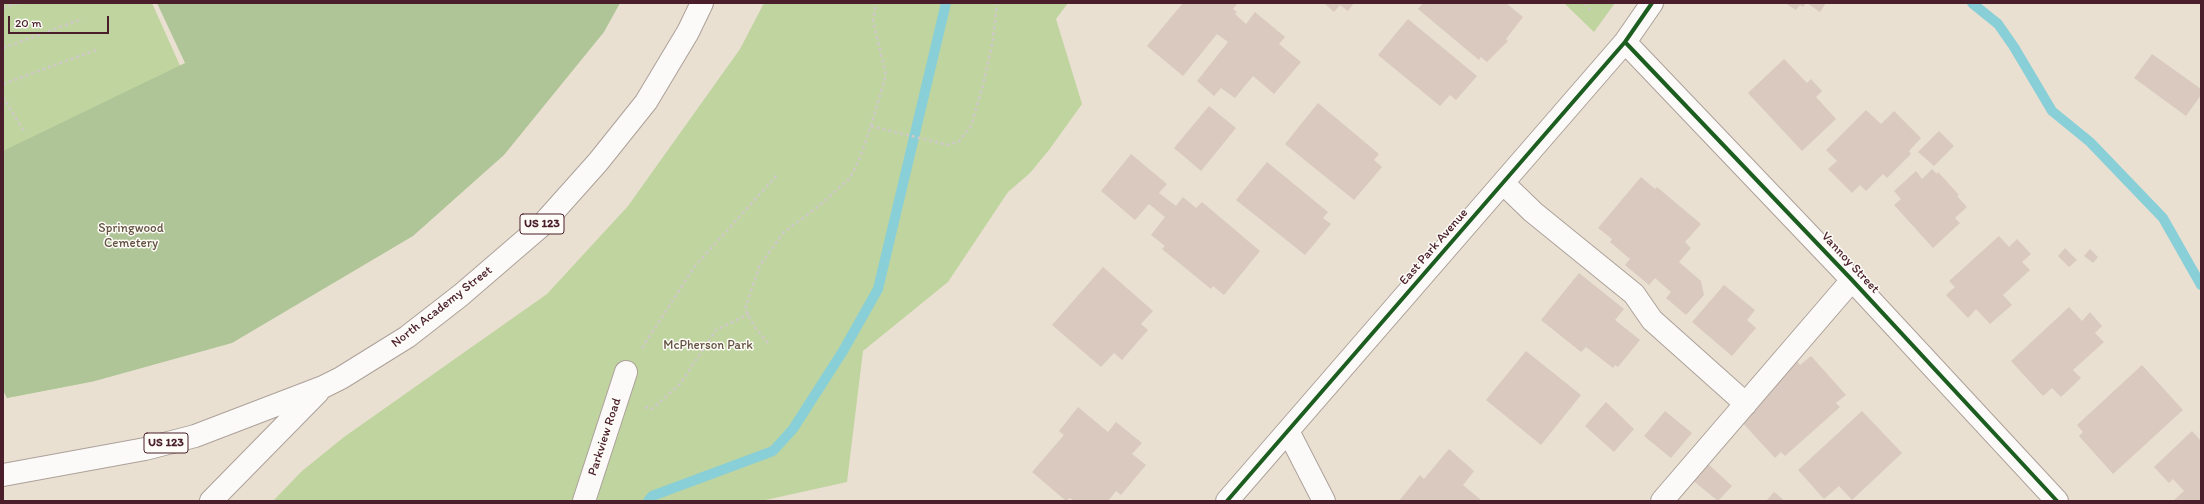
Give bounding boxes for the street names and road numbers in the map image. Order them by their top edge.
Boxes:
street label: East Park Avenue [1396,205,1472,289]
road number: US 123 [520,214,564,234]
street label: Vannoy Street [1818,229,1882,297]
street label: North Academy Street [388,263,496,351]
street label: Parkview Road [585,396,625,478]
road number: US 123 [144,433,188,453]

